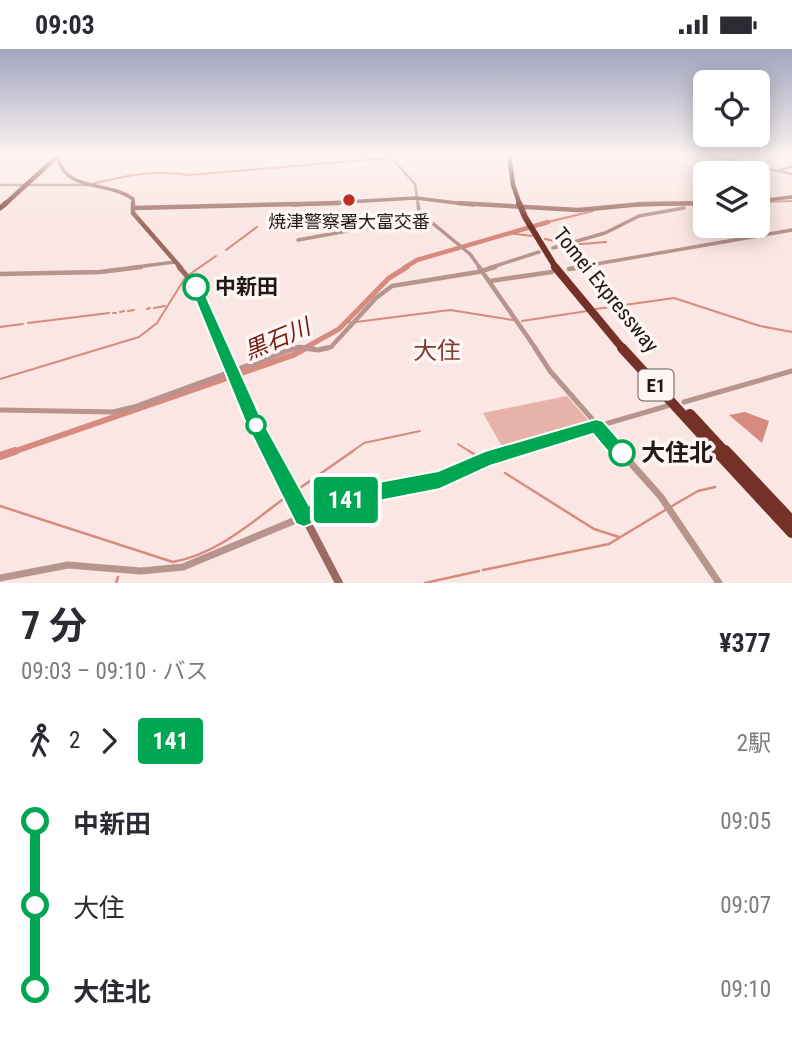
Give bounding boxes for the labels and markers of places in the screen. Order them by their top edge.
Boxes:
marker: 焼津警察署大富交番 [341,192,357,208]
place label: 焼津警察署大富交番 [268,211,430,232]
marker: 中新田 [183,274,209,300]
place label: 中新田 [215,275,278,299]
unlabelled marker [246,415,266,435]
place label: 大住北 [641,439,713,467]
marker: 大住北 [609,440,635,466]

